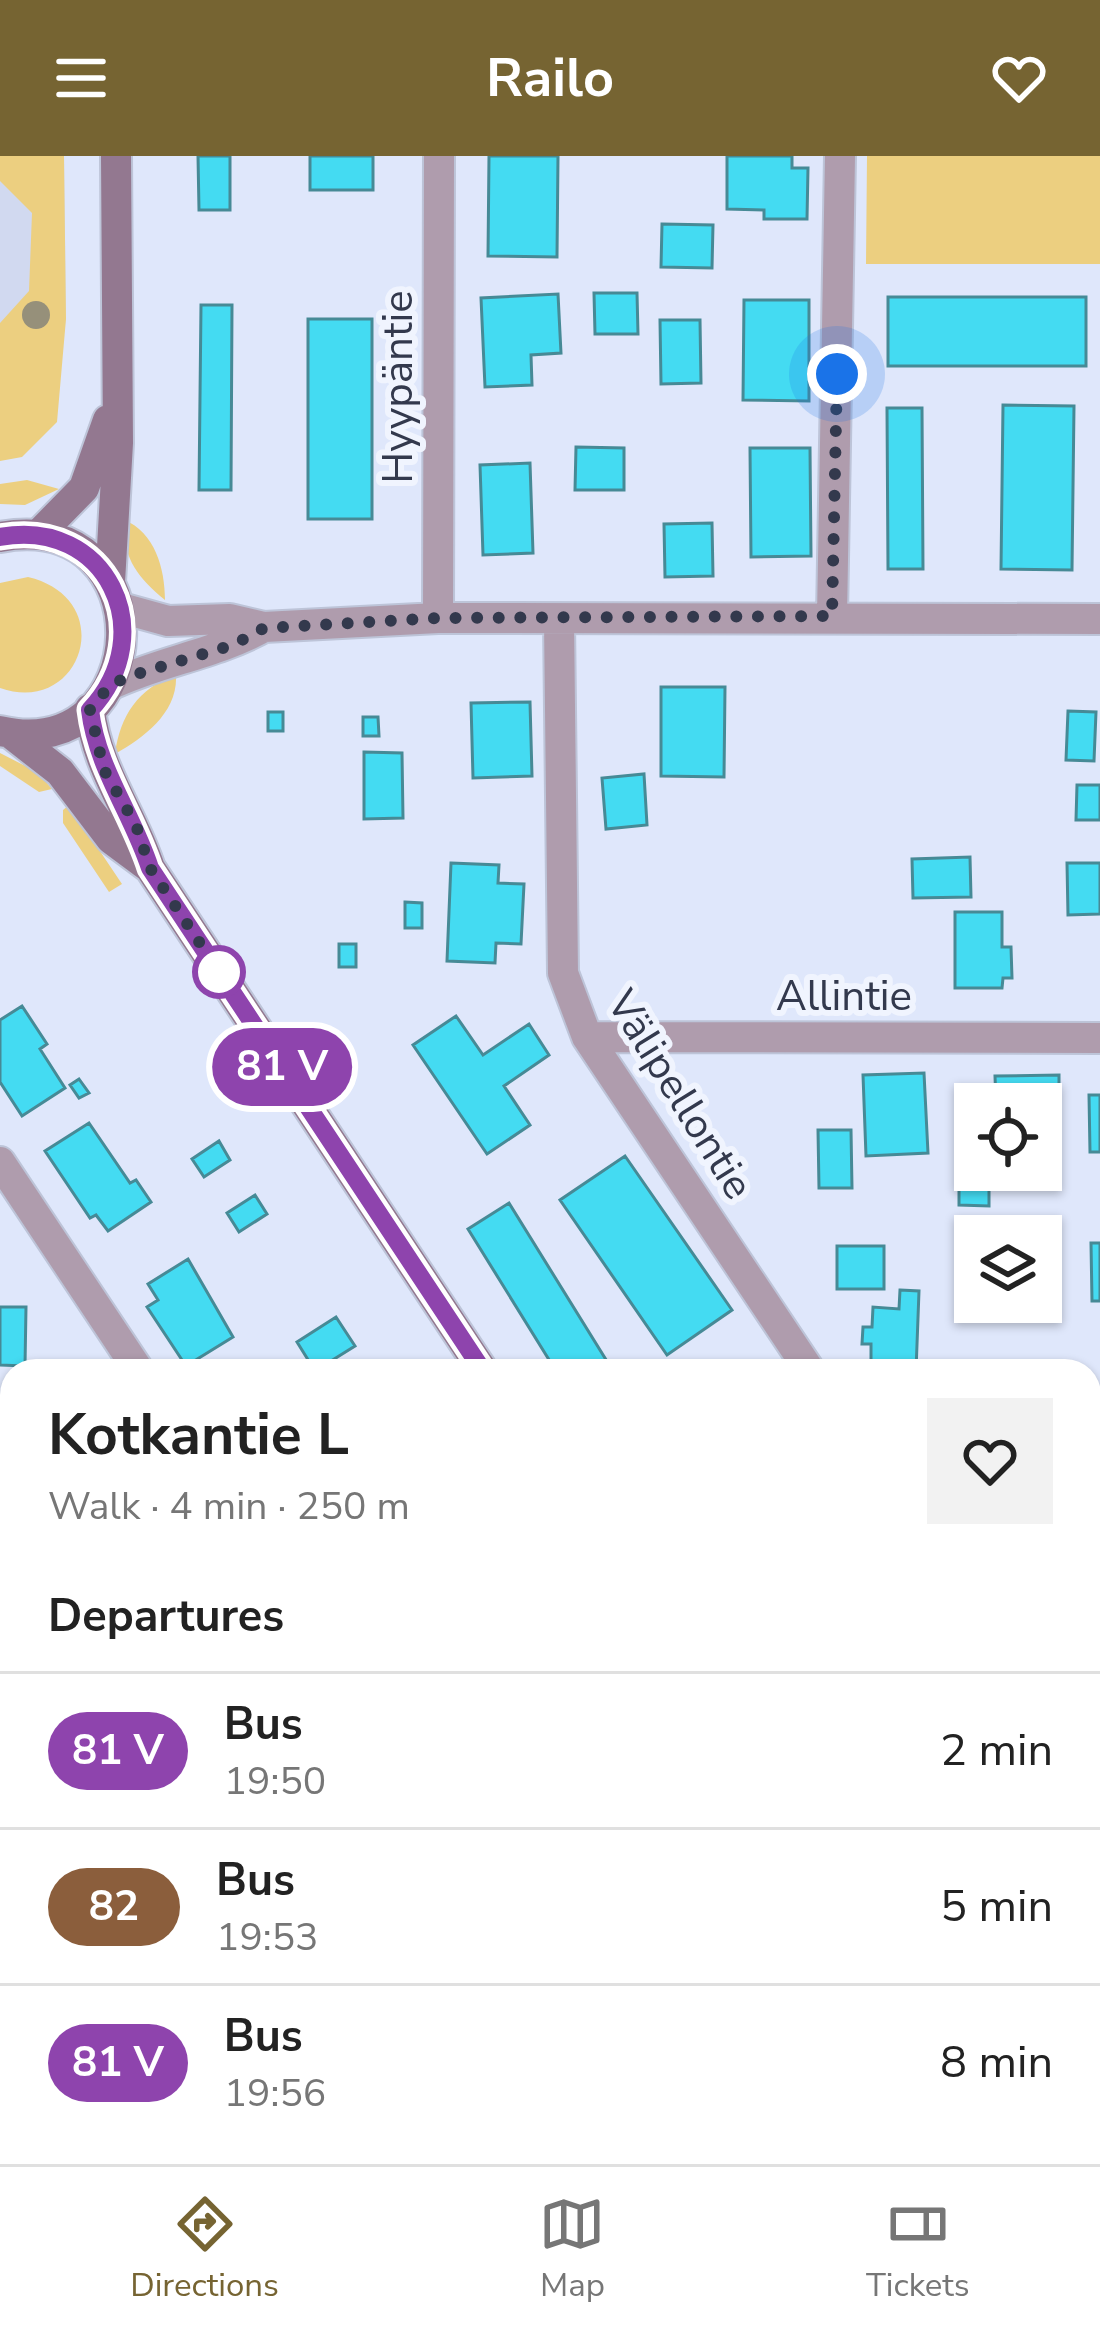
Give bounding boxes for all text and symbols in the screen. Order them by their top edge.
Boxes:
text: Railo [486,41,614,115]
icon: menu [48,45,114,111]
icon: heart [986,45,1052,111]
street label: Hyypäntie [370,290,427,484]
your location [807,344,867,404]
unlabelled marker [194,947,244,997]
street label: Allintie [776,968,912,1025]
street label: Välipellontie [592,979,767,1210]
line badge: 81 V [198,1028,366,1106]
text: 81 V [236,1038,328,1095]
map controls [954,1083,1062,1323]
button: locate [954,1083,1062,1191]
button: layers [954,1215,1062,1323]
text: Kotkantie L [48,1396,349,1474]
button: heart [927,1398,1053,1524]
text: Walk · 4 min · 250 m [48,1480,410,1533]
text: Departures [48,1586,284,1647]
text: Bus [224,1694,303,1755]
text: 2 min [940,1720,1053,1781]
text: 81 V [72,1722,164,1779]
text: 19:50 [224,1755,326,1808]
text: Bus [216,1850,295,1911]
text: 5 min [940,1876,1053,1937]
text: 82 [89,1878,139,1935]
text: 19:53 [216,1911,319,1964]
text: Bus [224,2006,303,2067]
text: 8 min [940,2032,1053,2093]
text: 81 V [72,2034,164,2091]
text: 19:56 [224,2067,326,2120]
tab: Directions [130,2191,279,2308]
tab: Map [539,2191,605,2308]
tab: Tickets [866,2191,970,2308]

